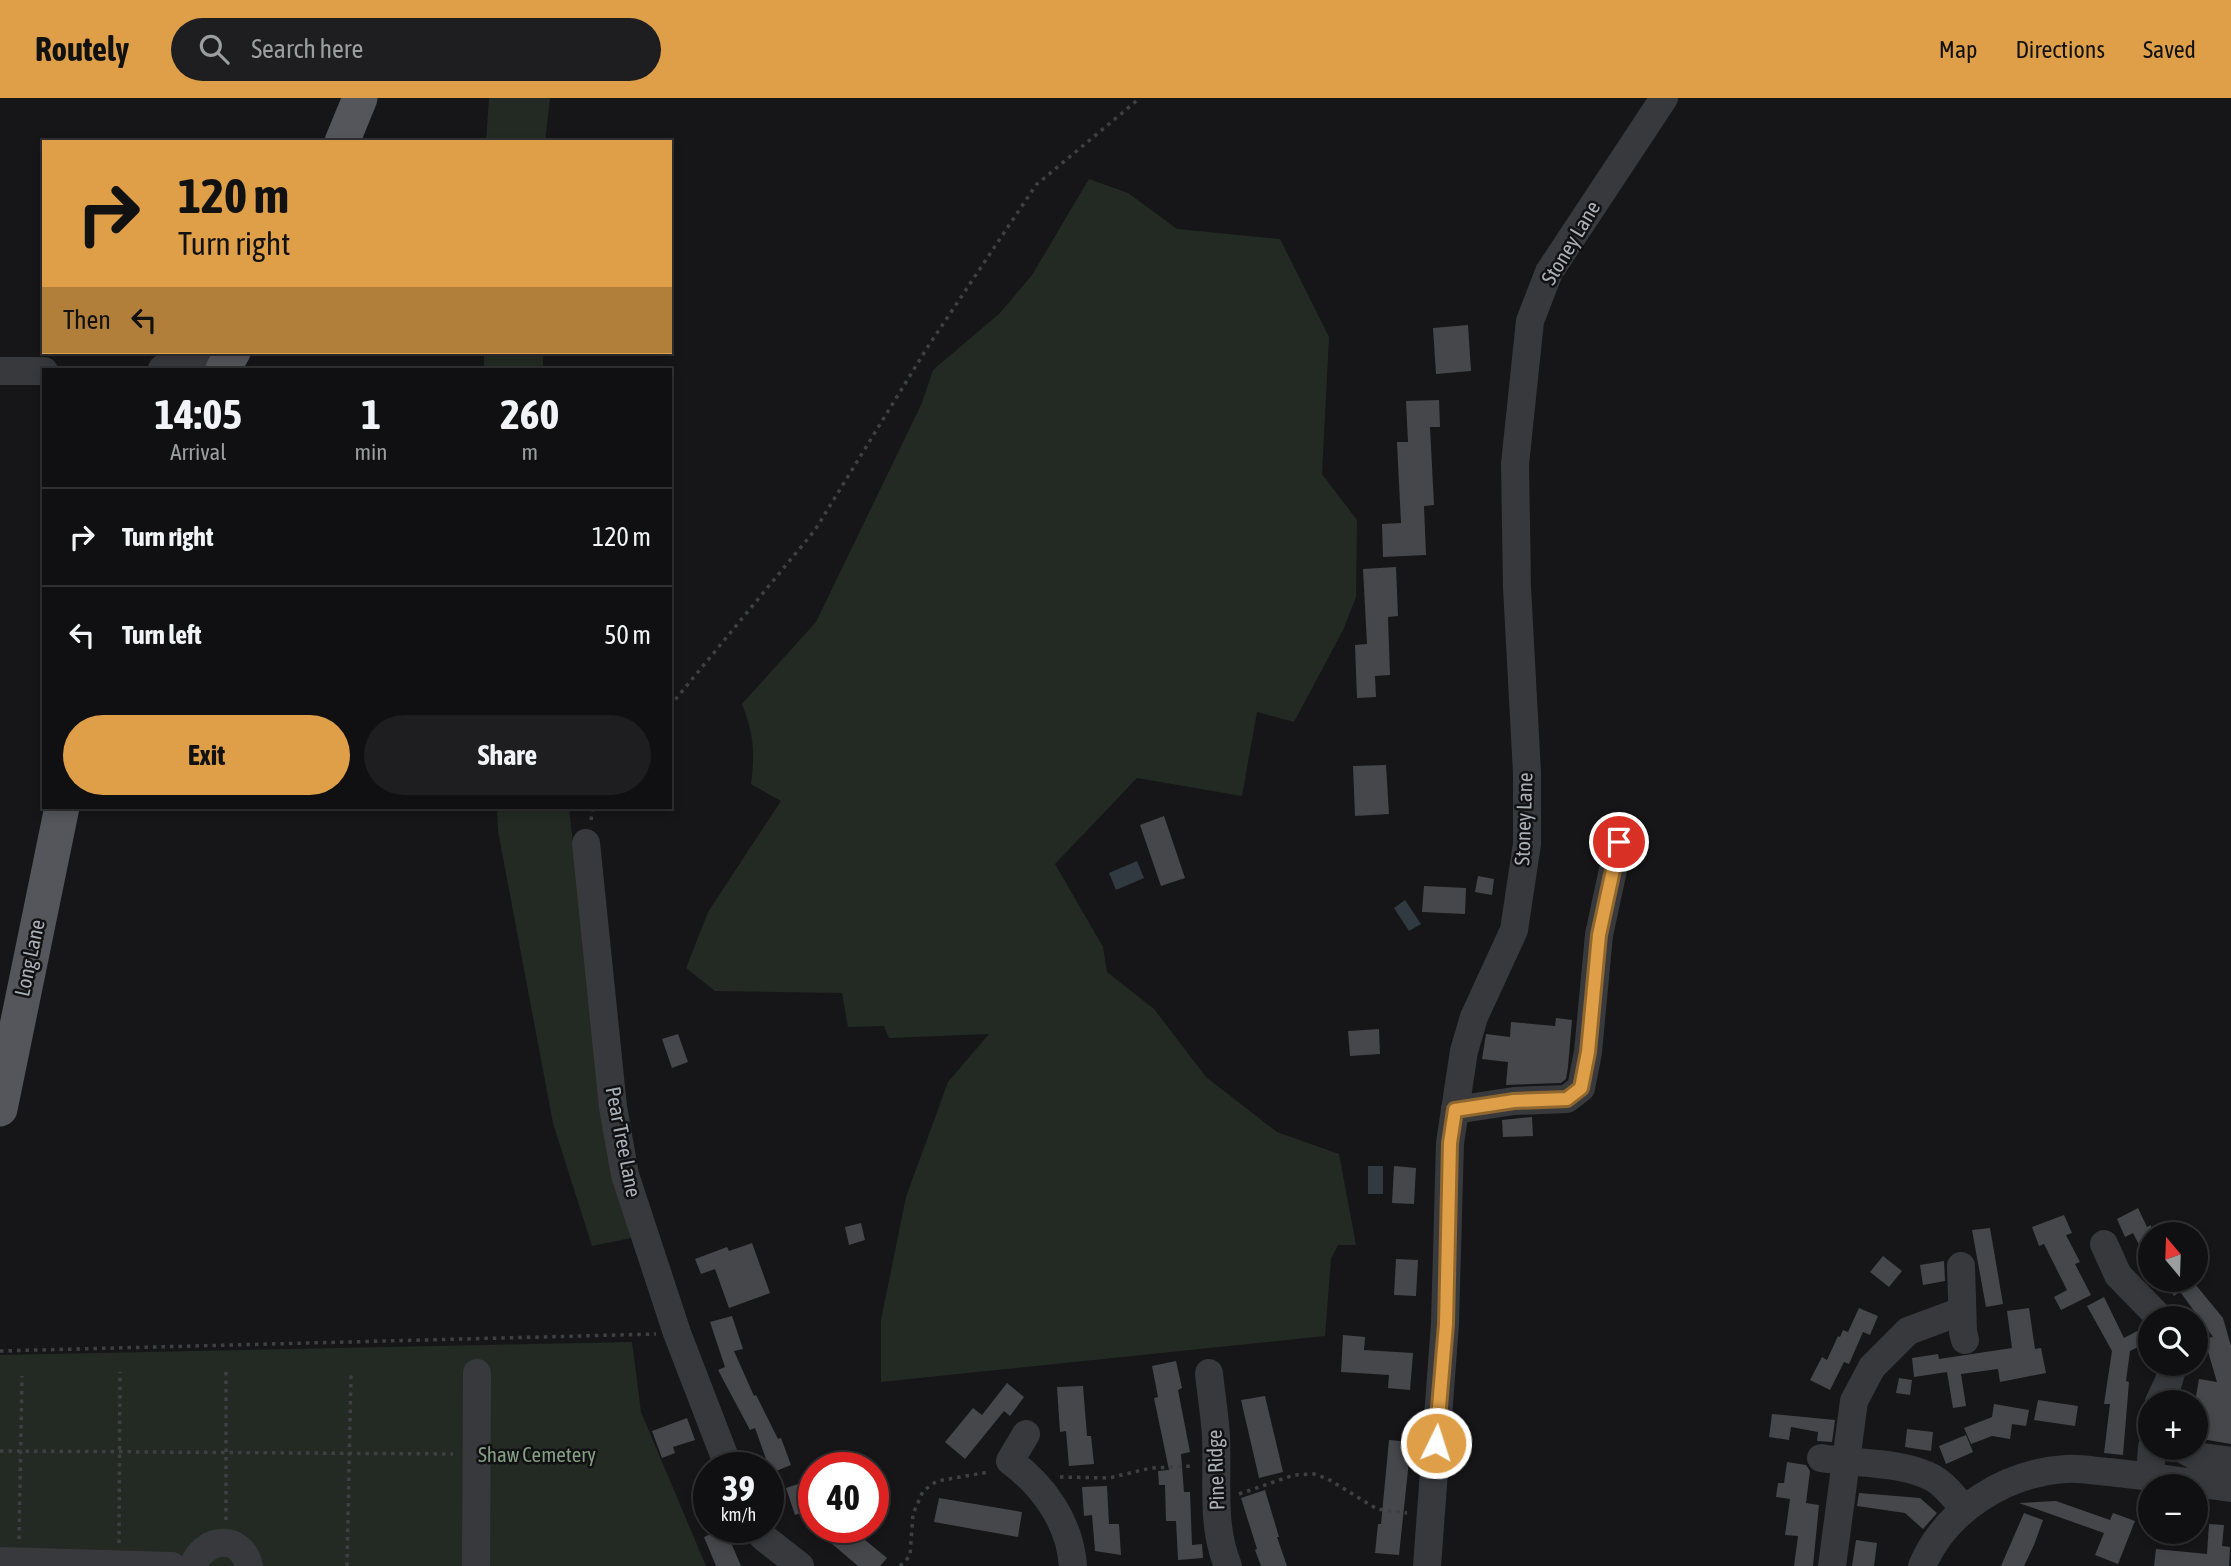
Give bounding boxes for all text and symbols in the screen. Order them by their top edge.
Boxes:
search box [171,18,661,81]
text: Routely [35,30,129,68]
icon: search [195,30,233,68]
text: Search here [251,34,363,64]
text: Map [1939,36,1977,63]
text: Directions [2015,36,2105,63]
text: Saved [2143,36,2196,63]
text: 120 m [178,167,289,223]
icon: right [63,168,154,259]
street label: Stoney Lane [1536,196,1604,289]
text: Turn right [178,225,291,262]
icon: left [125,301,163,339]
text: Then [63,305,111,335]
text: 14:05 [155,390,242,438]
text: 1 [361,390,381,438]
text: 260 [500,390,559,438]
text: Arrival [170,439,226,465]
text: min [355,439,388,465]
text: m [521,439,538,465]
icon: right [63,518,101,556]
text: Turn right [122,522,213,552]
text: 120 m [592,522,651,552]
icon: left [63,616,101,654]
text: Turn left [122,620,202,650]
text: 50 m [604,620,651,650]
button: Exit [63,715,350,795]
button: Share [364,715,651,795]
street label: Stoney Lane [1509,772,1537,866]
pin [1589,812,1649,872]
icon: arrive [1600,823,1638,861]
street label: Long Lane [9,917,49,998]
street label: Pear Tree Lane [602,1085,646,1199]
north arrow [2138,1222,2208,1292]
map controls [2138,1222,2208,1544]
button: search [2138,1306,2208,1376]
button: + [2138,1390,2208,1460]
position arrow [1399,1406,1473,1480]
street label: Pine Ridge [1202,1429,1228,1511]
park label: Shaw Cemetery [478,1442,596,1466]
speed limit sign: 40 [798,1452,889,1543]
text: 39 [722,1468,755,1508]
button: − [2138,1474,2208,1544]
text: km/h [721,1504,756,1525]

